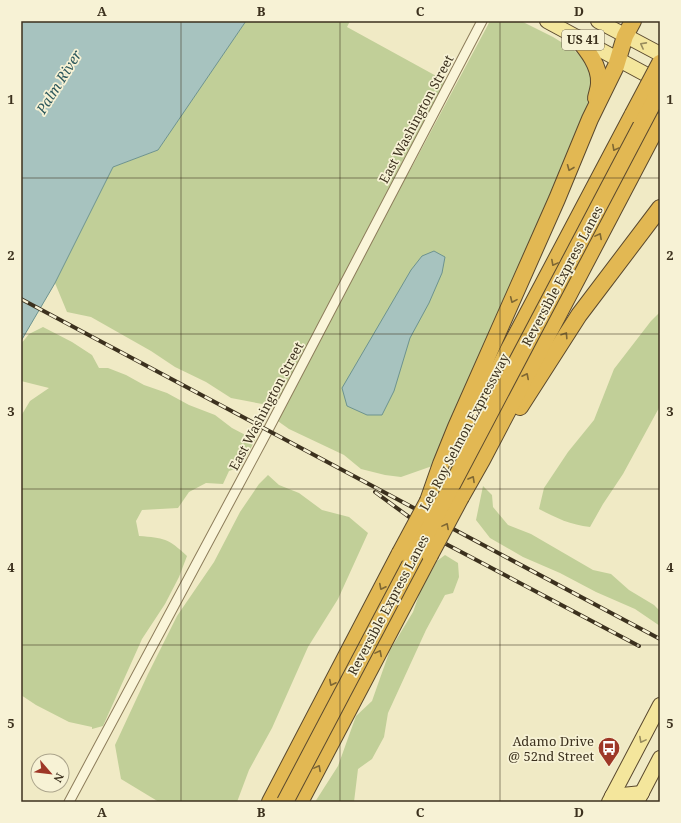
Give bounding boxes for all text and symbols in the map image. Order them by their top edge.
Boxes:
text: A [97,2,107,20]
text: B [257,2,266,20]
text: C [416,2,425,20]
text: D [574,2,584,20]
road number: US 41 [562,30,604,50]
one-way arrow [639,42,647,50]
water label: Palm River [31,46,86,118]
street label: East Washington Street [374,51,458,186]
text: 1 [7,90,15,108]
text: 1 [666,90,674,108]
one-way arrow [612,144,620,151]
one-way arrow [567,165,575,172]
street label: Reversible Express Lanes [517,202,607,349]
one-way arrow [594,233,602,240]
text: 2 [7,246,15,264]
text: 2 [666,246,674,264]
one-way arrow [552,259,559,266]
one-way arrow [510,296,518,304]
one-way arrow [561,332,568,339]
street label: East Washington Street [224,338,308,473]
street label: Lee Roy Selmon Expressway [415,350,513,514]
one-way arrow [521,373,528,380]
text: 3 [7,402,15,420]
text: 3 [666,402,674,420]
one-way arrow [467,475,474,483]
one-way arrow [441,523,449,530]
street label: Reversible Express Lanes [343,531,433,678]
text: 4 [7,558,15,576]
text: 4 [666,558,674,576]
one-way arrow [379,583,387,590]
one-way arrow [374,649,382,657]
one-way arrow [330,679,337,686]
text: 5 [7,714,15,732]
text: 5 [666,714,674,732]
place label: Adamo Drive @ 52nd Street [508,732,594,765]
bus stop icon: Adamo Drive @ 52nd Street [596,735,622,768]
one-way arrow [639,736,646,743]
north arrow [30,753,70,793]
one-way arrow [314,764,321,772]
text: N [50,771,68,786]
text: A [97,803,107,821]
text: B [257,803,266,821]
text: C [416,803,425,821]
text: D [574,803,584,821]

